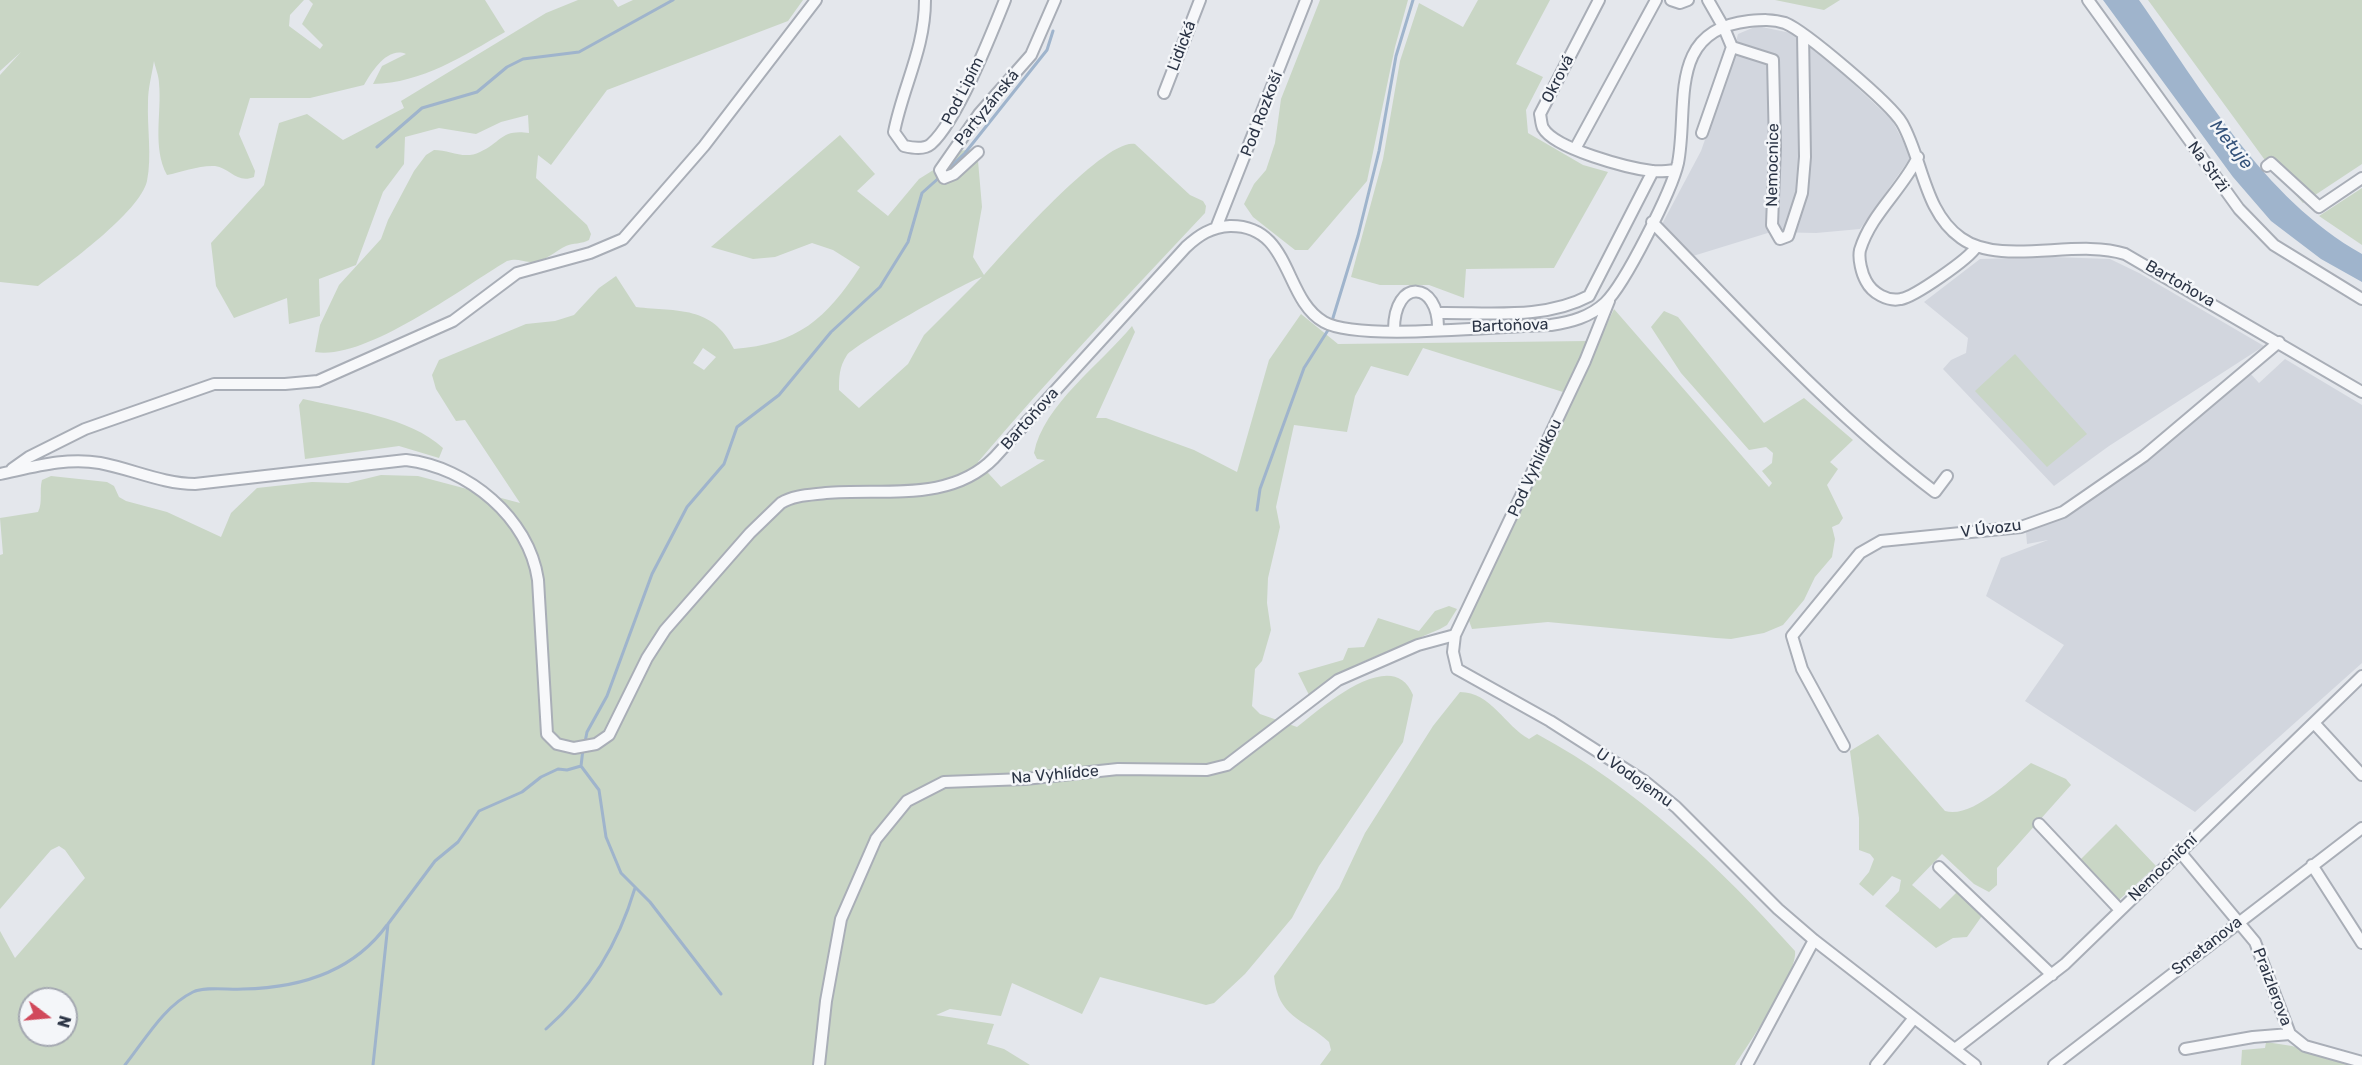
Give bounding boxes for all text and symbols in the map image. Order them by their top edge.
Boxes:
street label: Lidická [1164,18,1200,74]
street label: Okrová [1538,52,1578,106]
street label: Pod Lipím [938,54,988,128]
street label: Partyzánská [951,66,1023,150]
street label: Pod Rozkoší [1237,69,1287,159]
water label: Metuje [2205,116,2257,174]
street label: Nemocnice [1763,123,1783,207]
street label: Na Strži [2183,138,2233,196]
street label: Bartoňova [2142,256,2218,312]
street label: Bartoňova [1471,315,1549,337]
street label: Bartoňova [997,384,1063,454]
street label: Pod Vyhlídkou [1504,416,1566,520]
street label: V Úvozu [1960,516,2022,542]
street label: U Vodojemu [1592,744,1676,812]
street label: Na Vyhlídce [1010,762,1100,788]
street label: Nemocniční [2125,830,2201,906]
street label: Smetanova [2168,913,2246,979]
street label: Praizlerova [2248,945,2296,1029]
north arrow [18,987,78,1047]
text: N [53,1013,75,1030]

